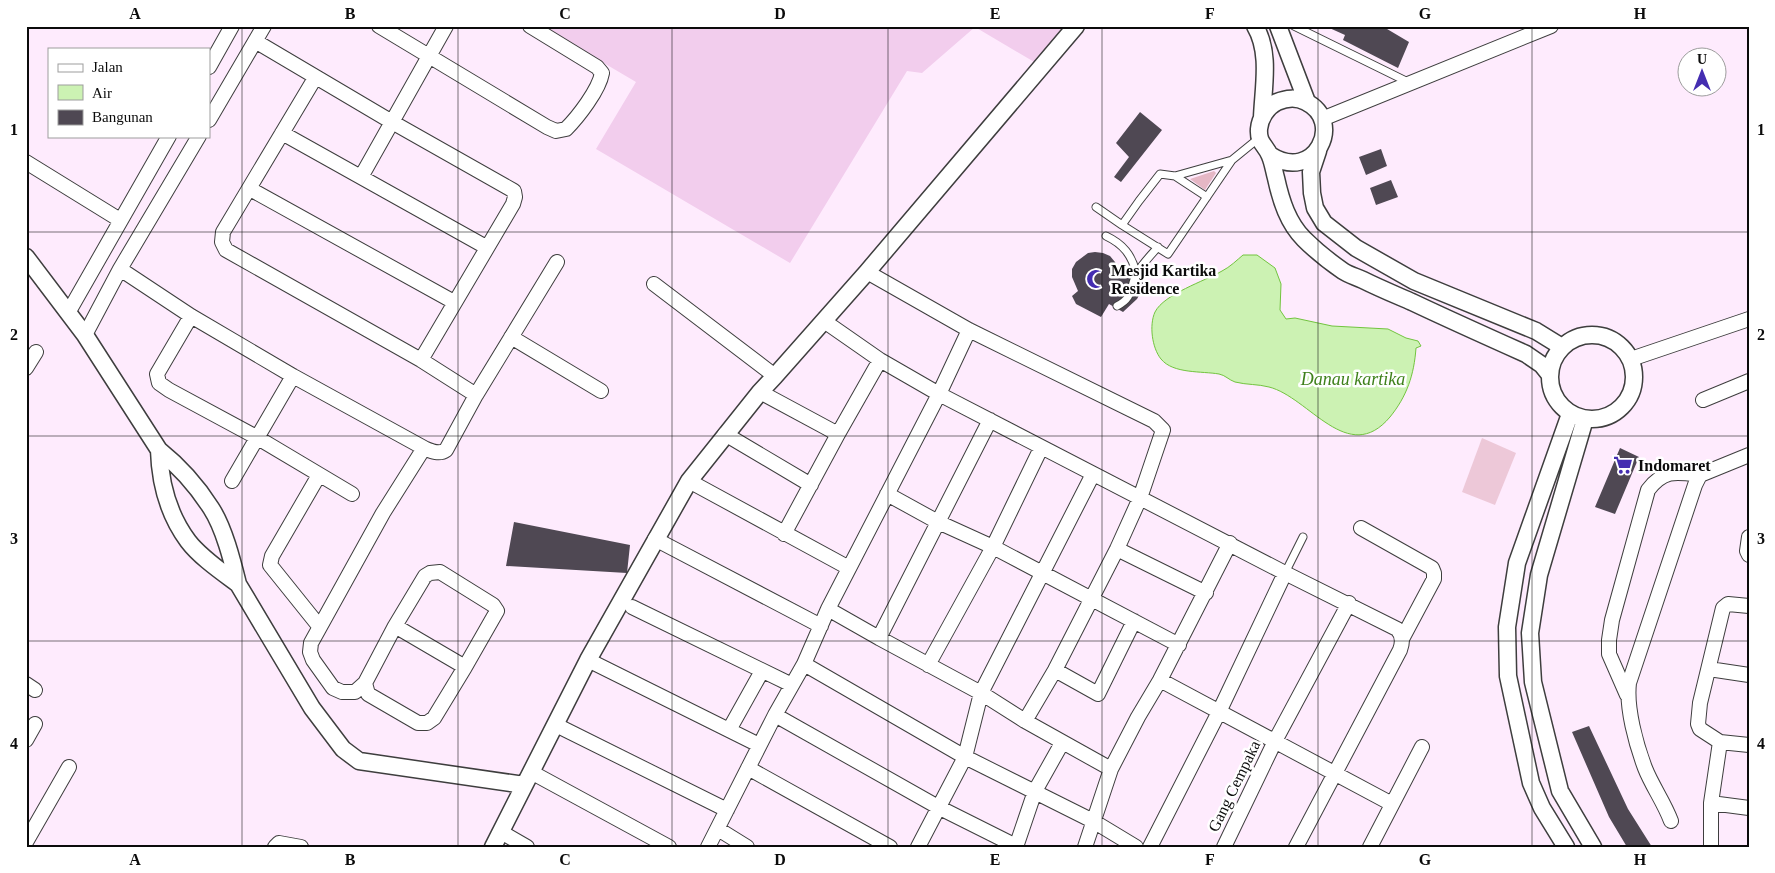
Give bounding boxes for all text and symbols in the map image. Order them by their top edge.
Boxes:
text: A [129,5,141,22]
text: B [345,5,356,22]
text: C [559,5,571,22]
text: D [774,5,786,22]
text: E [990,5,1000,22]
text: F [1205,5,1215,22]
text: G [1419,5,1432,22]
text: H [1634,5,1647,22]
legend [48,48,210,138]
north arrow [1678,48,1728,98]
text: U [1697,52,1707,67]
text: Jalan [92,59,123,75]
text: Air [92,85,112,101]
text: Bangunan [92,109,153,125]
text: 1 [10,121,18,138]
text: 1 [1757,121,1765,138]
place label: Mesjid Kartika Residence [1111,262,1216,297]
mosque icon: Mesjid Kartika Residence [1085,268,1107,290]
text: 2 [10,326,18,343]
text: 2 [1757,326,1765,343]
water label: Danau kartika [1300,369,1405,389]
supermarket icon: Indomaret [1612,454,1634,476]
place label: Indomaret [1638,457,1711,474]
text: 3 [10,530,18,547]
text: 3 [1757,530,1765,547]
text: 4 [10,735,18,752]
text: 4 [1757,735,1765,752]
street label: Gang Cempaka [1205,738,1264,835]
text: A [129,851,141,868]
text: B [345,851,356,868]
text: C [559,851,571,868]
text: D [774,851,786,868]
text: E [990,851,1000,868]
text: F [1205,851,1215,868]
text: G [1419,851,1432,868]
text: H [1634,851,1647,868]

